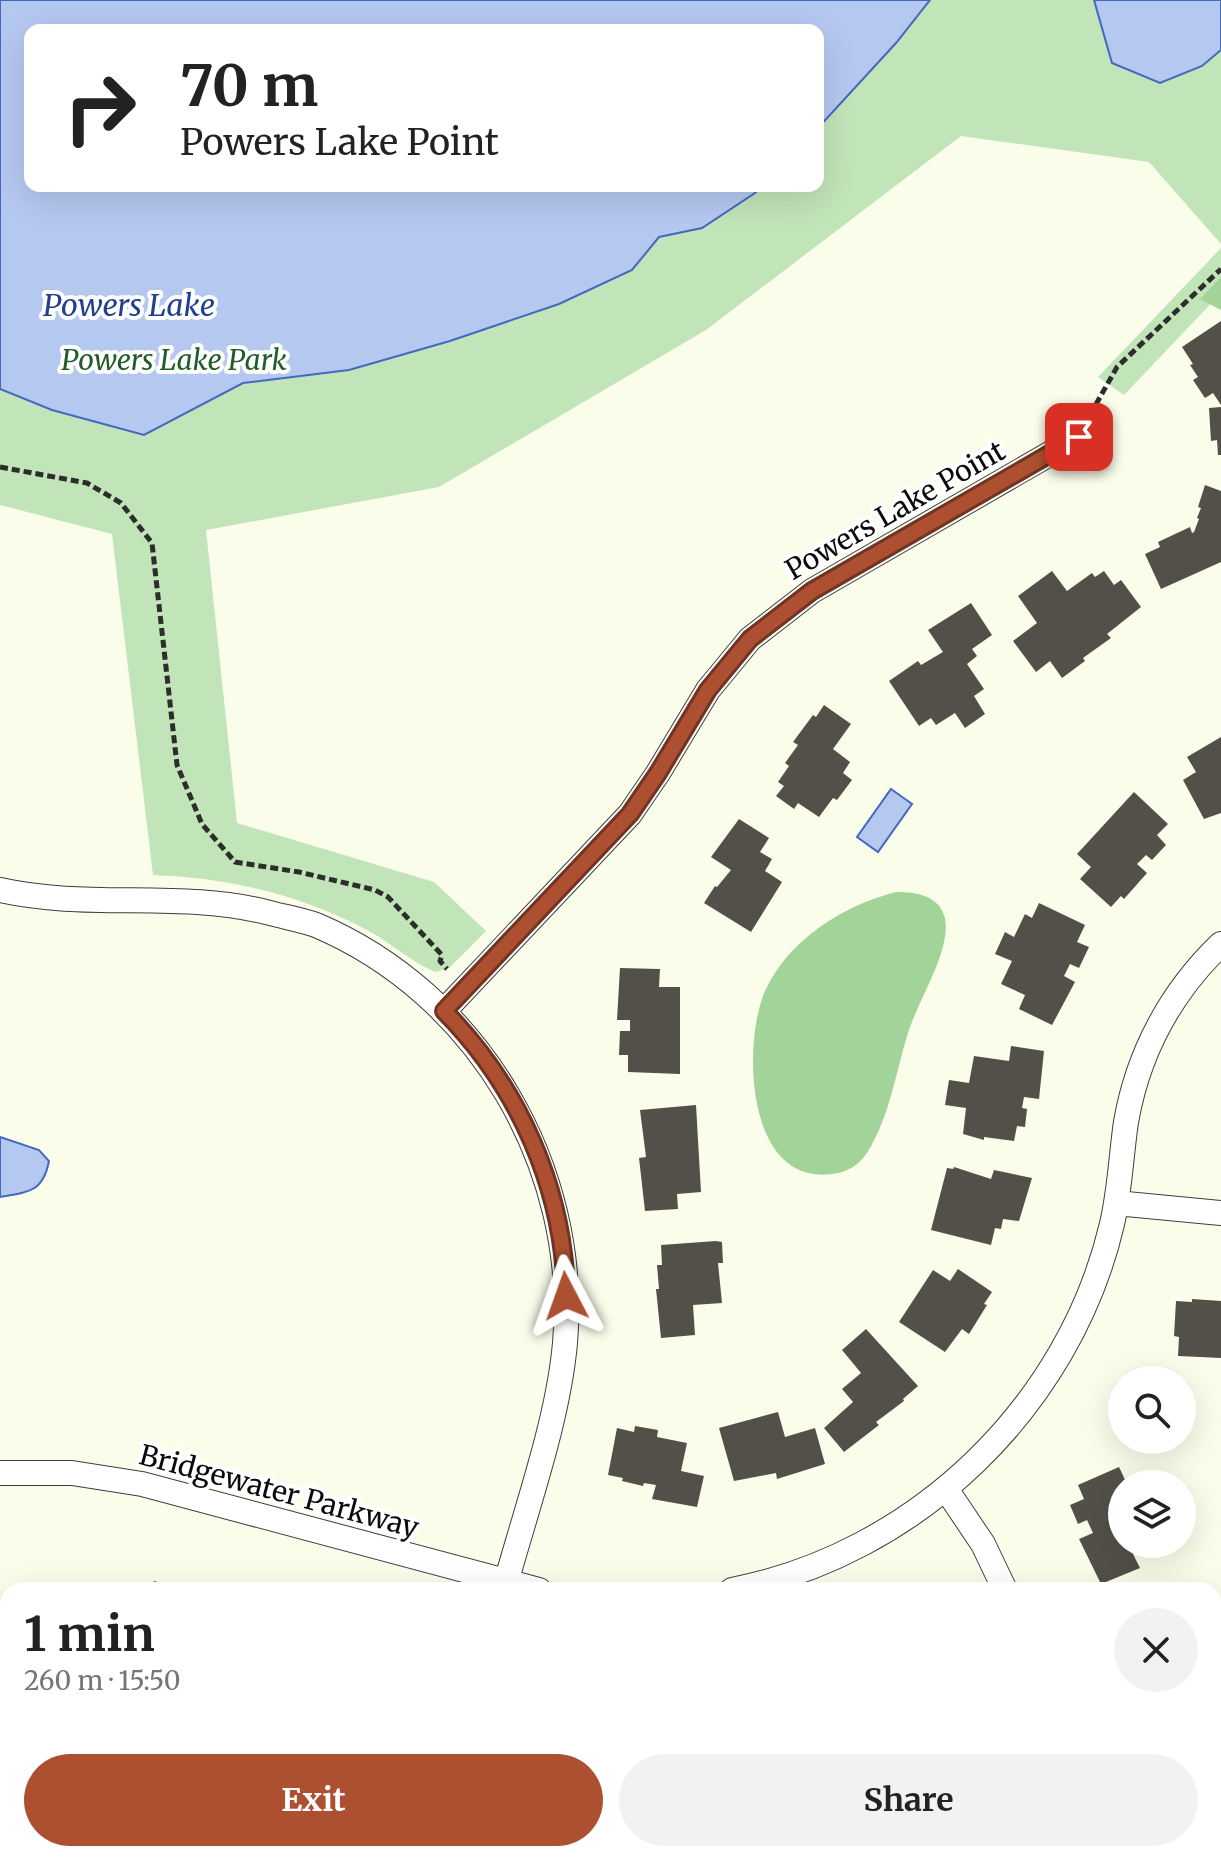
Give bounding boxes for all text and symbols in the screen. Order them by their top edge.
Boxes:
text: 70 m [180,51,318,121]
icon: right [48,56,152,160]
text: Powers Lake Point [180,120,499,165]
water label: Powers Lake [43,286,215,324]
park label: Powers Lake Park [61,342,287,378]
pin [1045,403,1113,471]
icon: arrive [1057,415,1101,459]
street label: Powers Lake Point [779,432,1011,588]
position arrow [524,1254,608,1338]
map controls [1108,1366,1196,1558]
button: search [1108,1366,1196,1454]
street label: Bridgewater Parkway [135,1436,423,1546]
button: layers [1108,1470,1196,1558]
text: 1 min [24,1604,155,1664]
button: close [1114,1608,1198,1692]
text: 260 m · 15:50 [24,1664,181,1697]
button: Exit [24,1754,603,1846]
button: Share [619,1754,1198,1846]

